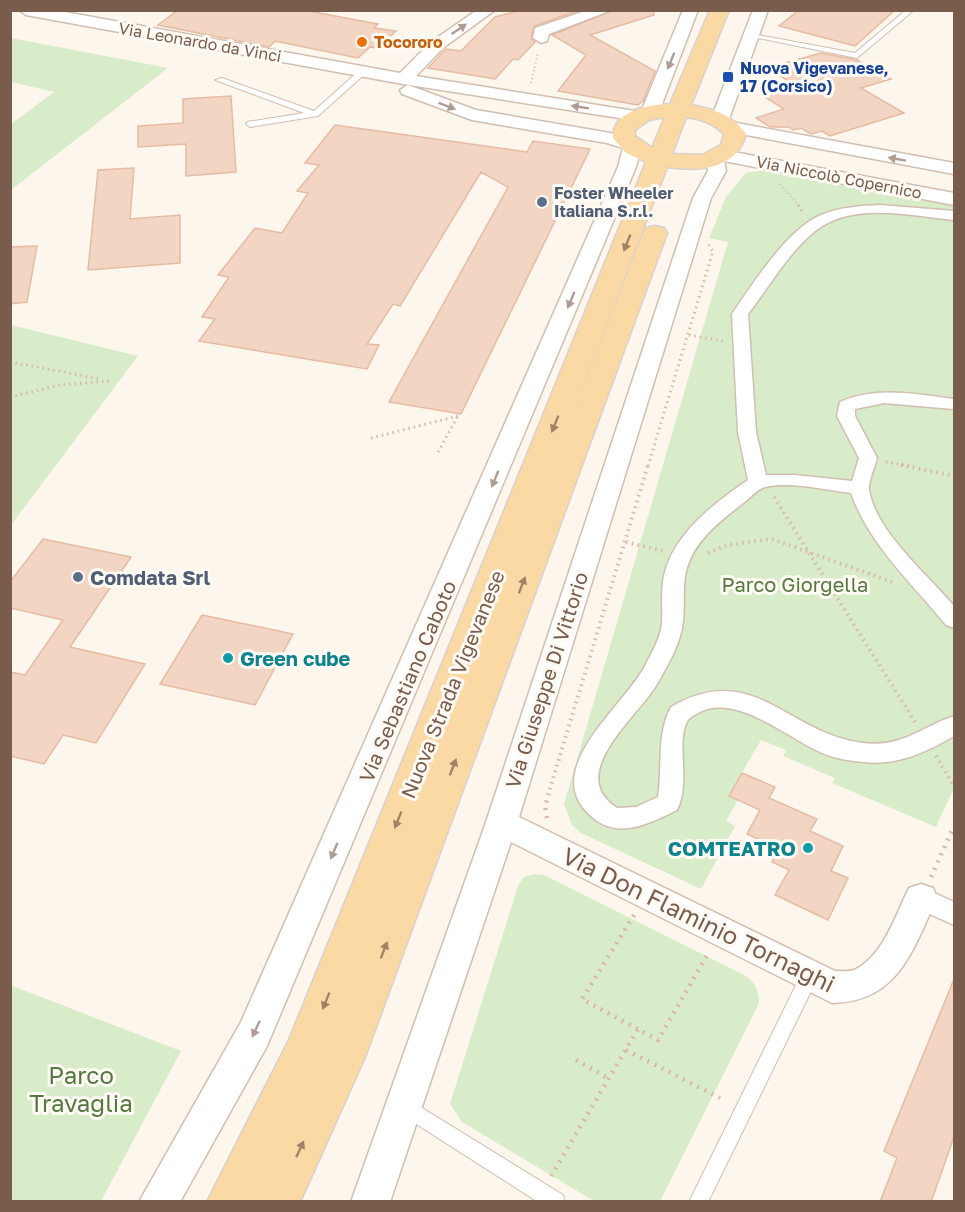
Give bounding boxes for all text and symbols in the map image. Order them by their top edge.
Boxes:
street label: Via Leonardo da Vinci [117,18,283,66]
one-way arrow [451,23,467,35]
place label: Tocororo [374,32,443,52]
marker: Tocororo [355,35,369,49]
one-way arrow [666,53,676,71]
place label: Nuova Vigevanese, 17 (Corsico) [740,58,889,96]
marker: Nuova Vigevanese, 17 (Corsico) [721,70,735,84]
one-way arrow [439,101,457,111]
one-way arrow [571,102,590,111]
street label: Via Niccolò Copernico [754,151,924,203]
one-way arrow [887,154,906,163]
place label: Foster Wheeler Italiana S.r.l. [554,183,673,221]
marker: Foster Wheeler Italiana S.r.l. [535,195,549,209]
one-way arrow [622,234,632,252]
one-way arrow [566,291,576,309]
one-way arrow [550,415,559,433]
one-way arrow [490,471,500,489]
place label: Comdata Srl [90,565,210,589]
street label: Nuova Strada Vigevanese [395,566,509,802]
street label: Via Giuseppe Di Vittorio [500,569,592,791]
marker: Comdata Srl [71,570,85,584]
park label: Parco Giorgella [722,572,868,596]
one-way arrow [517,576,527,594]
street label: Via Sebastiano Caboto [354,577,460,785]
place label: Green cube [240,646,351,670]
marker: Green cube [221,651,235,665]
one-way arrow [448,758,458,776]
one-way arrow [393,811,402,829]
place label: COMTEATRO [668,836,796,860]
street label: Via Don Flaminio Tornaghi [558,840,840,998]
marker: COMTEATRO [801,841,815,855]
one-way arrow [329,842,338,859]
one-way arrow [379,941,389,959]
one-way arrow [321,992,330,1010]
one-way arrow [251,1021,260,1038]
park label: Parco Travaglia [29,1060,133,1117]
one-way arrow [295,1140,304,1157]

